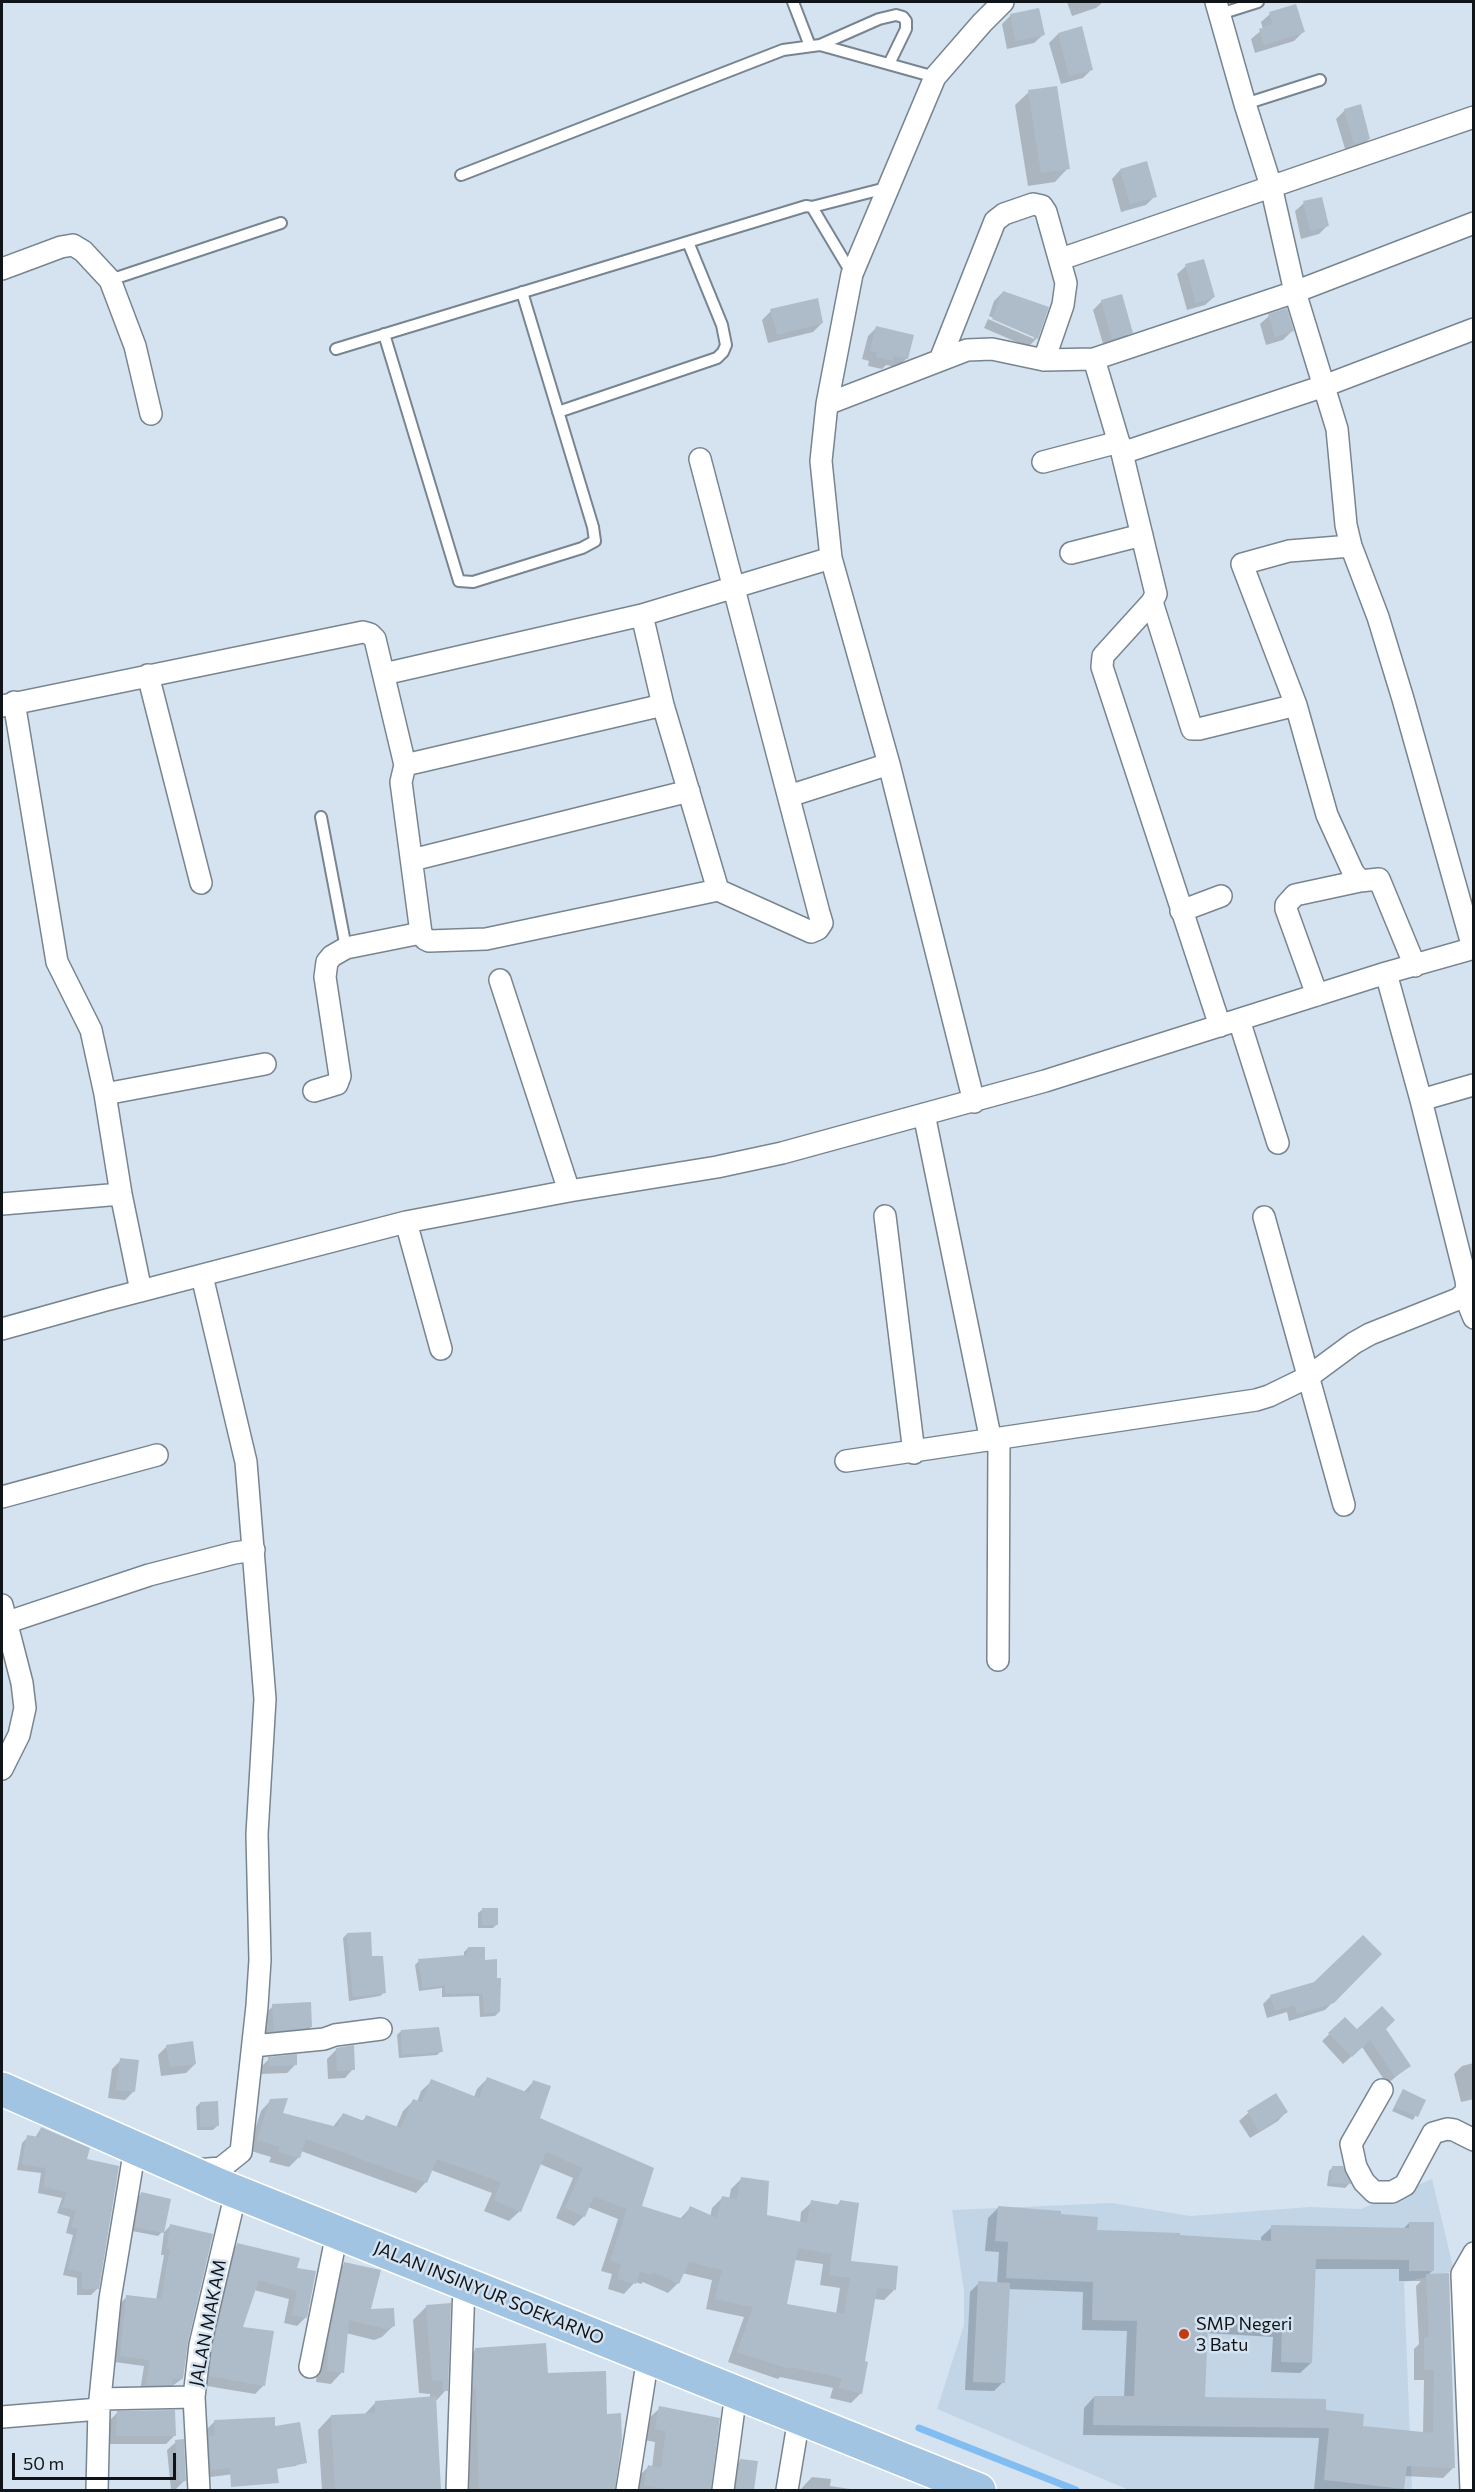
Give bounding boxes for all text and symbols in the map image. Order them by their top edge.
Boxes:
street label: JALAN INSINYUR SOEKARNO [371,2237,607,2349]
street label: JALAN MAKAM [185,2258,231,2388]
place label: SMP Negeri 3 Batu [1196,2313,1292,2356]
marker: SMP Negeri 3 Batu [1177,2327,1191,2341]
scale bar [15,2441,178,2479]
text: 50 m [23,2452,64,2474]

